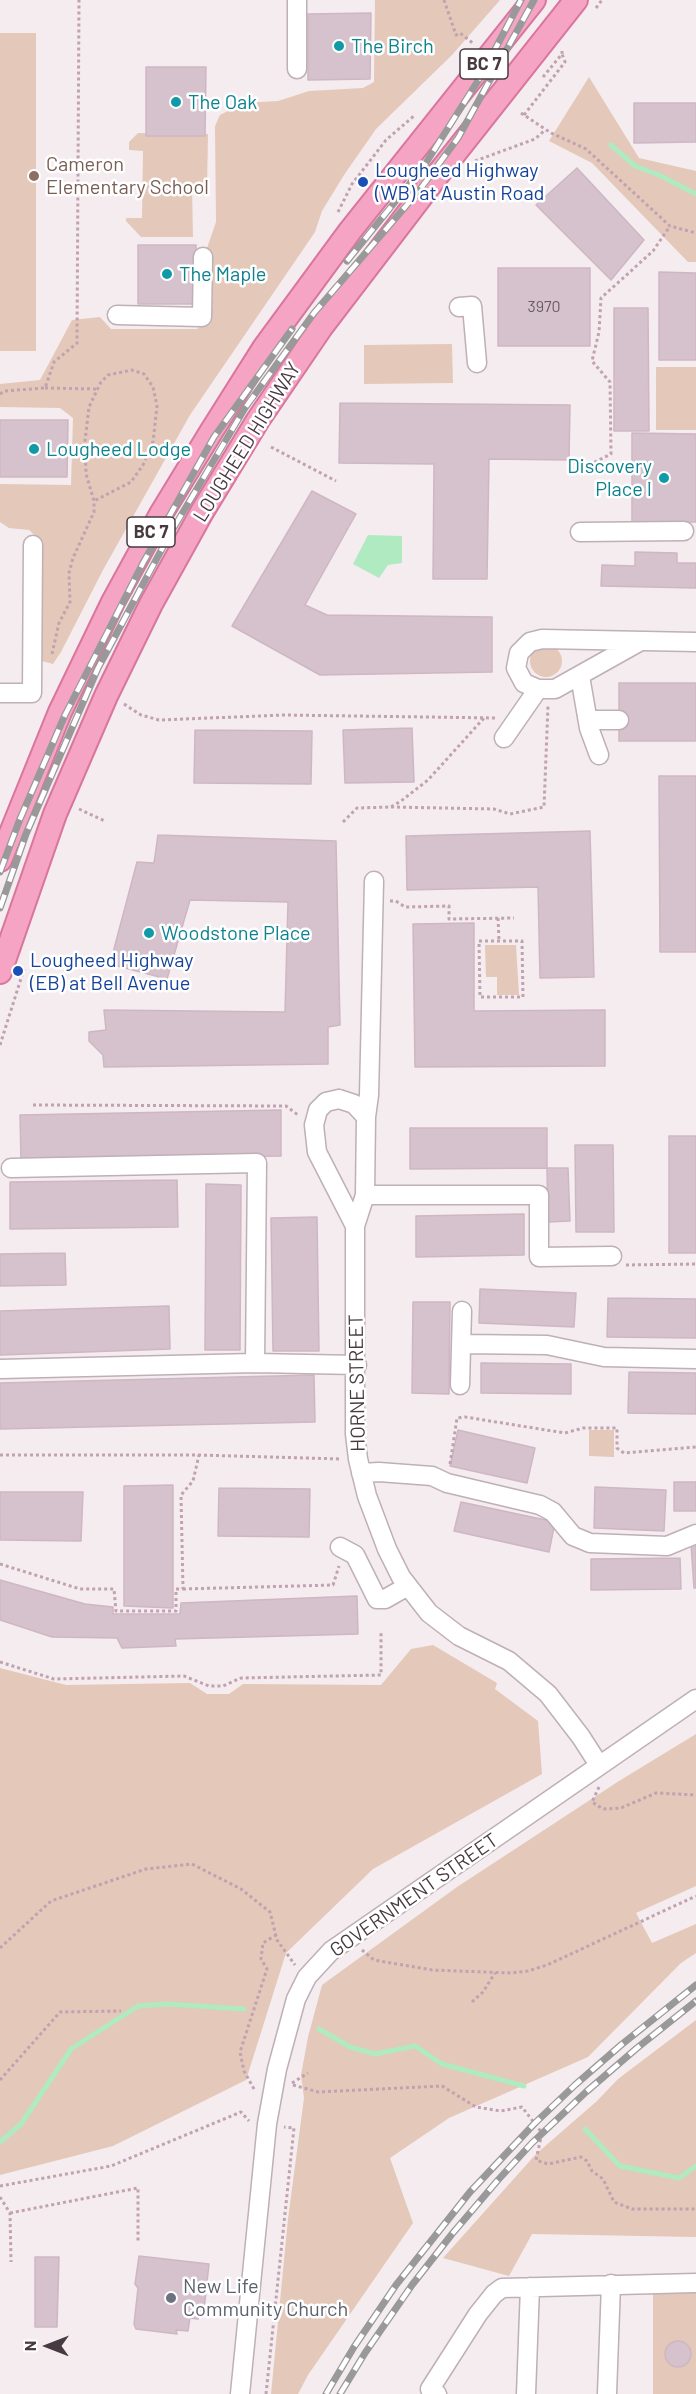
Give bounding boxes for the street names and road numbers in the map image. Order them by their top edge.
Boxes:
road number: BC 7 [460,49,508,79]
street label: LOUGHEED HIGHWAY [188,358,306,526]
road number: BC 7 [127,517,175,547]
street label: HORNE STREET [344,1314,370,1452]
street label: GOVERNMENT STREET [325,1828,503,1962]

